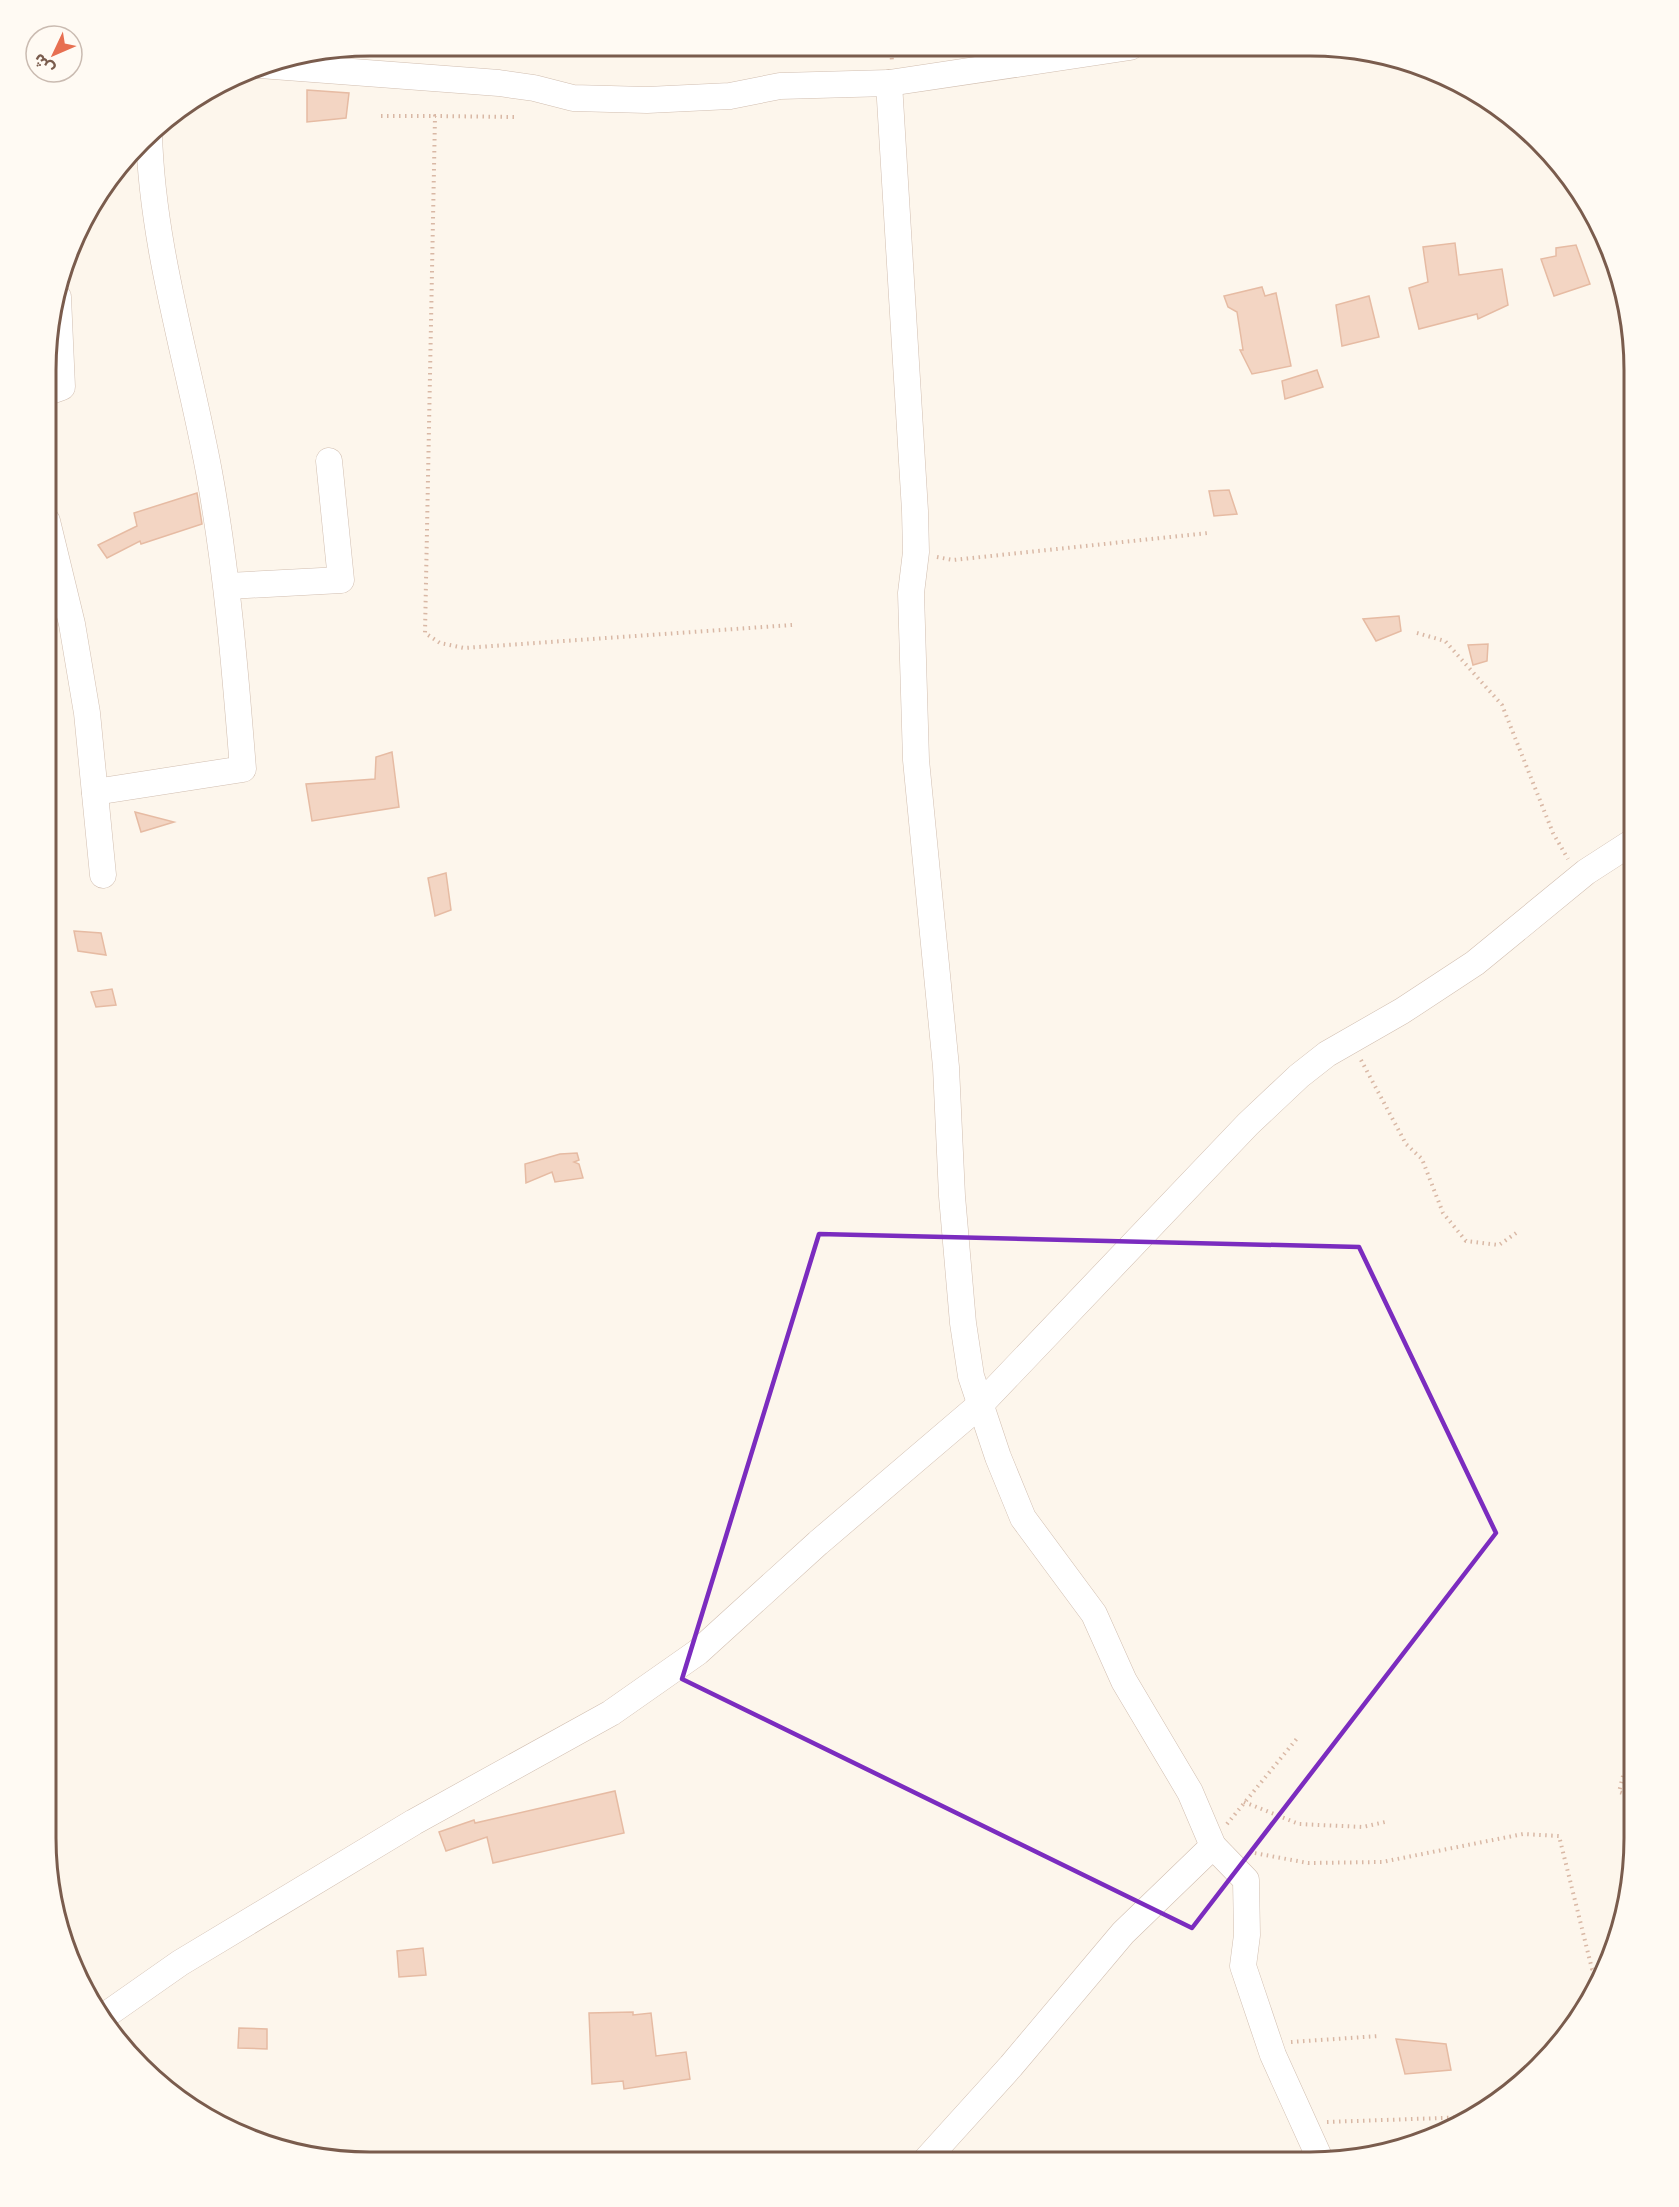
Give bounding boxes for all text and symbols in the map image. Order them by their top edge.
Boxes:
north arrow [24,24,84,84]
text: ش [28,48,59,80]

